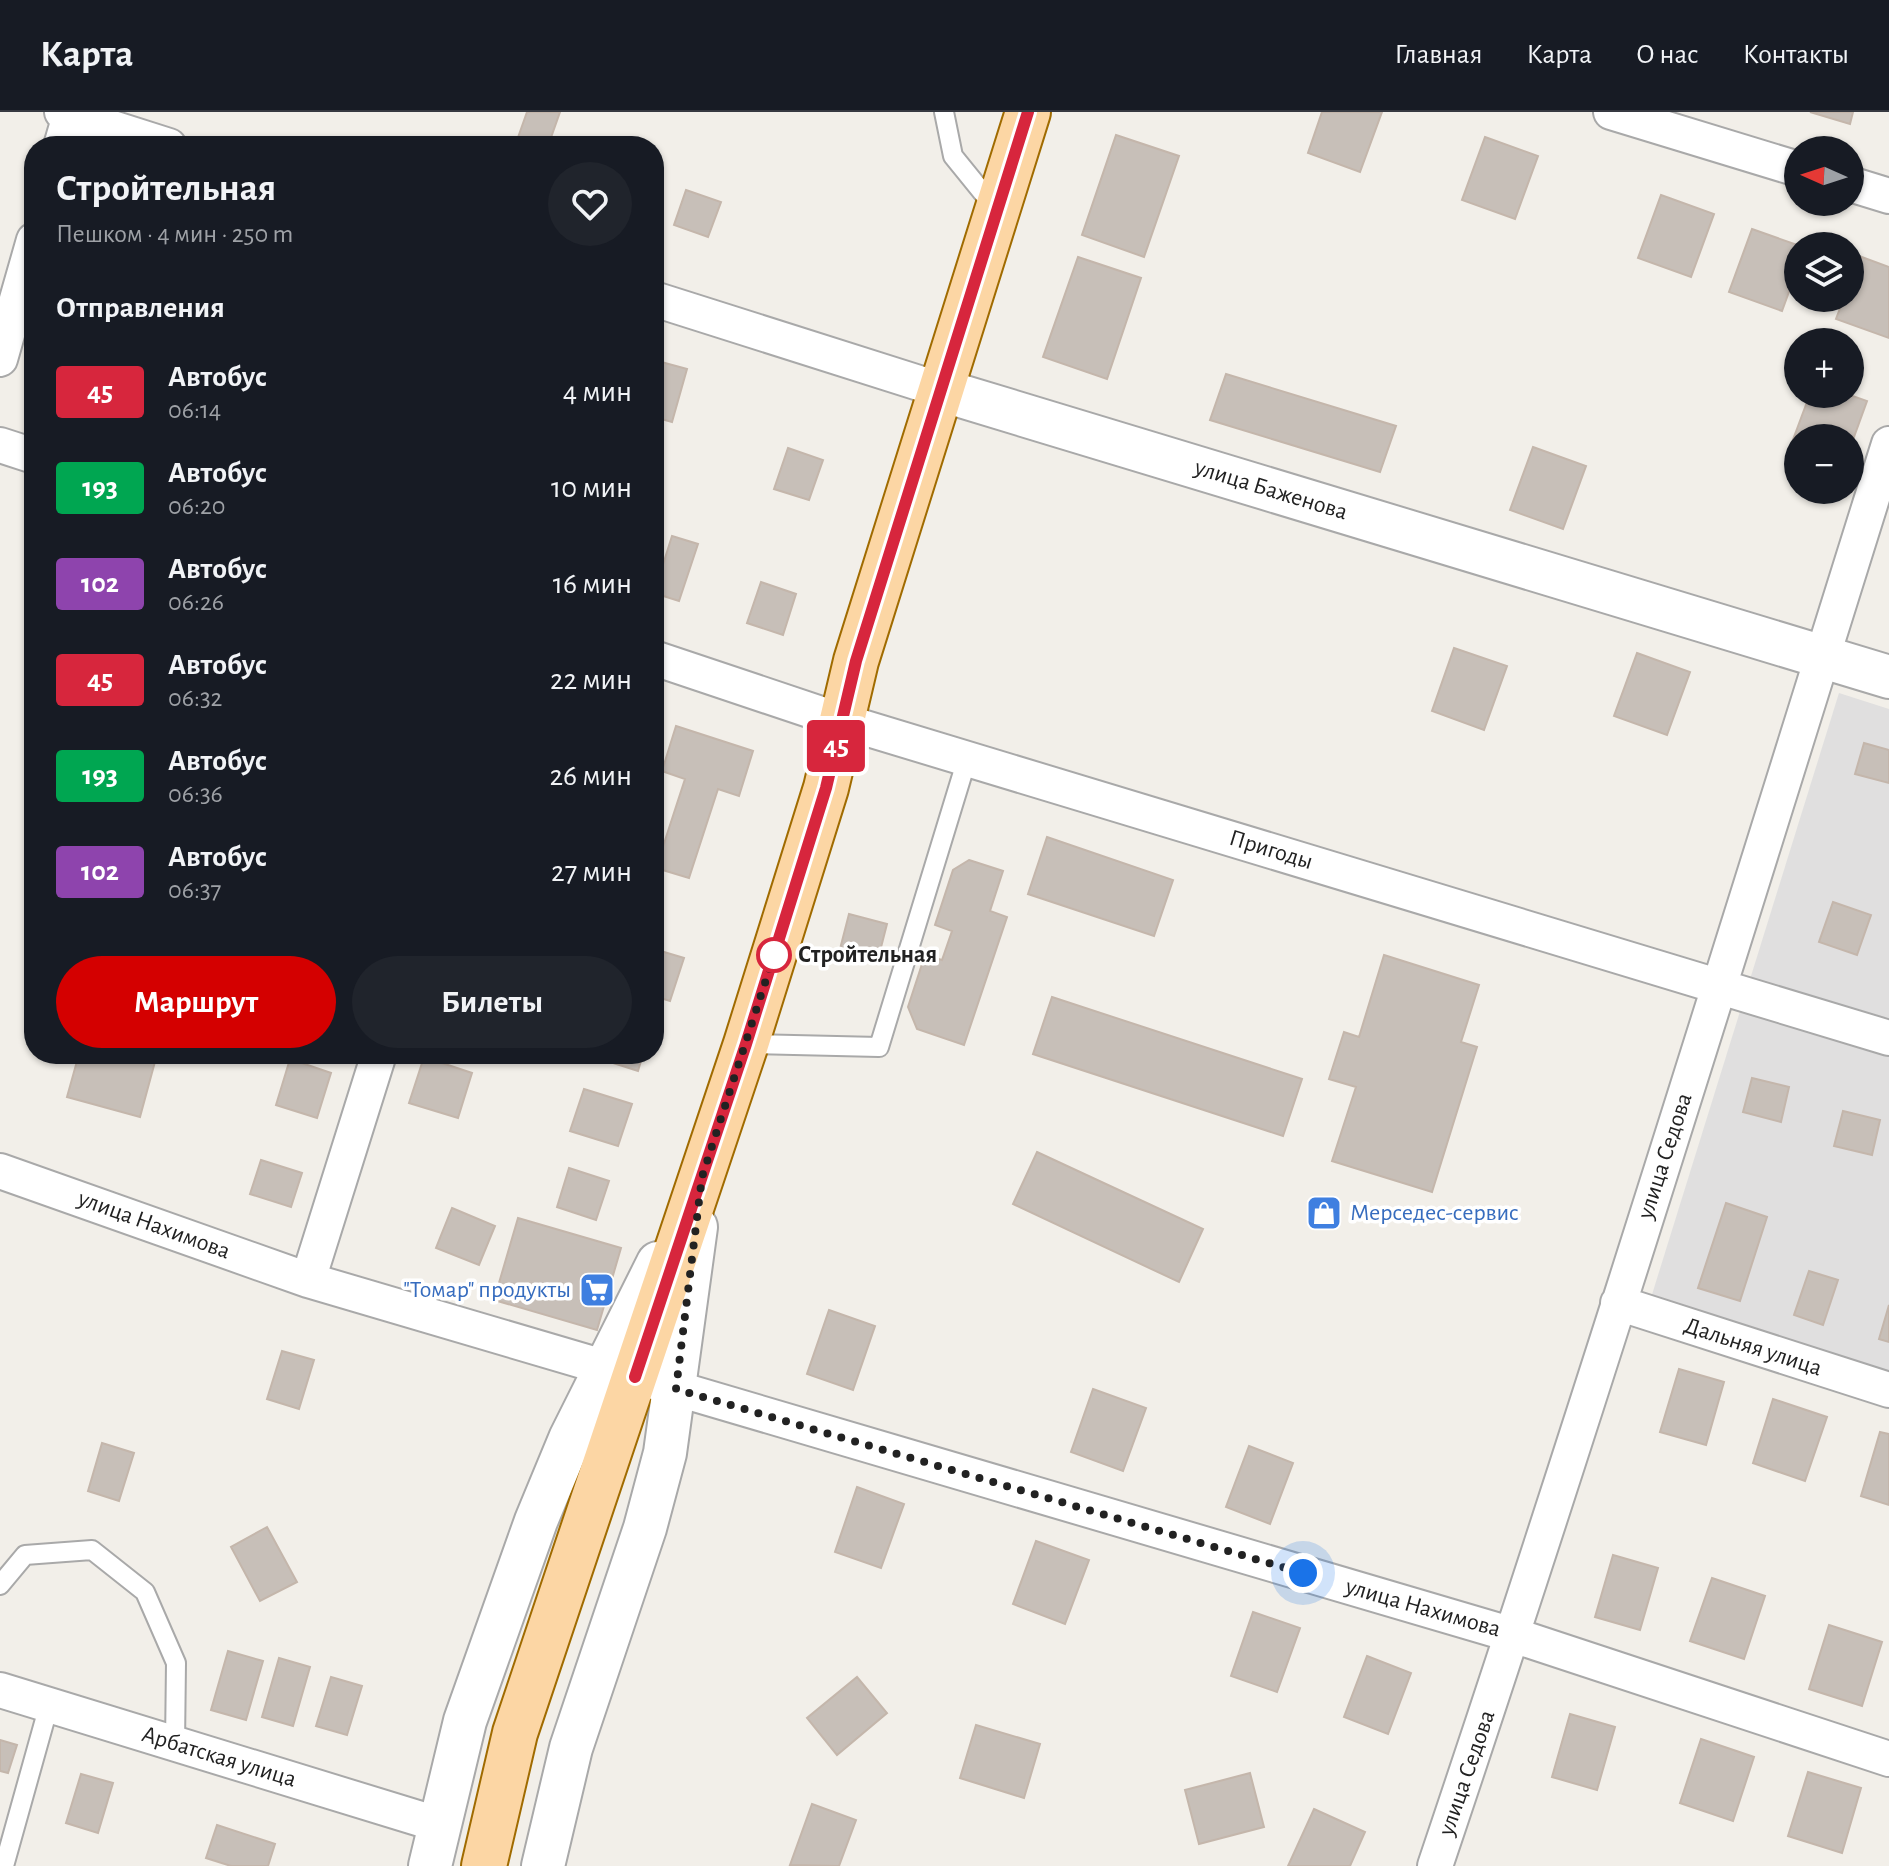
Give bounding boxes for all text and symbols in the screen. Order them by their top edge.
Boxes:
text: Карта [40,36,133,74]
text: Главная [1394,41,1482,69]
text: Карта [1526,41,1592,69]
text: О нас [1636,41,1699,69]
text: Контакты [1743,41,1849,69]
north arrow [1784,136,1864,216]
map controls [1784,136,1864,504]
button: heart [548,162,632,246]
text: Стройтельная [56,170,276,208]
text: Пешком · 4 мин · 250 m [56,221,293,247]
button: layers [1784,232,1864,312]
text: Отправления [56,293,225,323]
button: + [1784,328,1864,408]
text: Автобус [168,362,267,392]
text: 4 мин [563,377,632,407]
text: 45 [87,378,113,406]
text: 06:14 [168,397,221,423]
button: − [1784,424,1864,504]
street label: улица Баженова [1191,455,1350,525]
text: Автобус [168,458,267,488]
text: 10 мин [551,473,632,503]
text: 193 [82,474,118,502]
text: 06:20 [168,493,225,519]
text: Автобус [168,554,267,584]
text: 16 мин [553,569,632,599]
text: 102 [81,570,119,598]
text: 06:26 [168,589,224,615]
text: Автобус [168,650,267,680]
text: 22 мин [550,665,632,695]
text: 45 [87,666,113,694]
text: 06:32 [168,685,222,711]
line badge: 45 [800,720,872,772]
text: 45 [823,732,849,760]
text: Автобус [168,746,267,776]
text: 26 мин [549,761,632,791]
text: 193 [82,762,118,790]
text: 06:36 [168,781,223,807]
street label: Пригоды [1226,826,1316,874]
text: Автобус [168,842,267,872]
text: 27 мин [551,857,632,887]
text: 102 [81,858,119,886]
text: 06:37 [168,877,221,903]
marker: Стройтельная [757,938,791,972]
place label: Стройтельная [798,943,937,967]
button: Маршрут [56,956,336,1048]
button: Билеты [352,956,632,1048]
street label: улица Седова [1633,1090,1697,1223]
street label: улица Нахимова [74,1186,233,1264]
shop icon: Мерседес-сервис [1305,1194,1343,1232]
place label: Мерседес-сервис [1350,1201,1519,1225]
supermarket icon: "Томар" продукты [578,1271,616,1309]
place label: "Томар" продукты [403,1278,571,1302]
street label: Дальняя улица [1681,1313,1825,1381]
your location [1283,1553,1323,1593]
street label: улица Нахимова [1342,1574,1503,1642]
street label: улица Седова [1434,1707,1500,1840]
street label: Арбатская улица [139,1722,299,1792]

